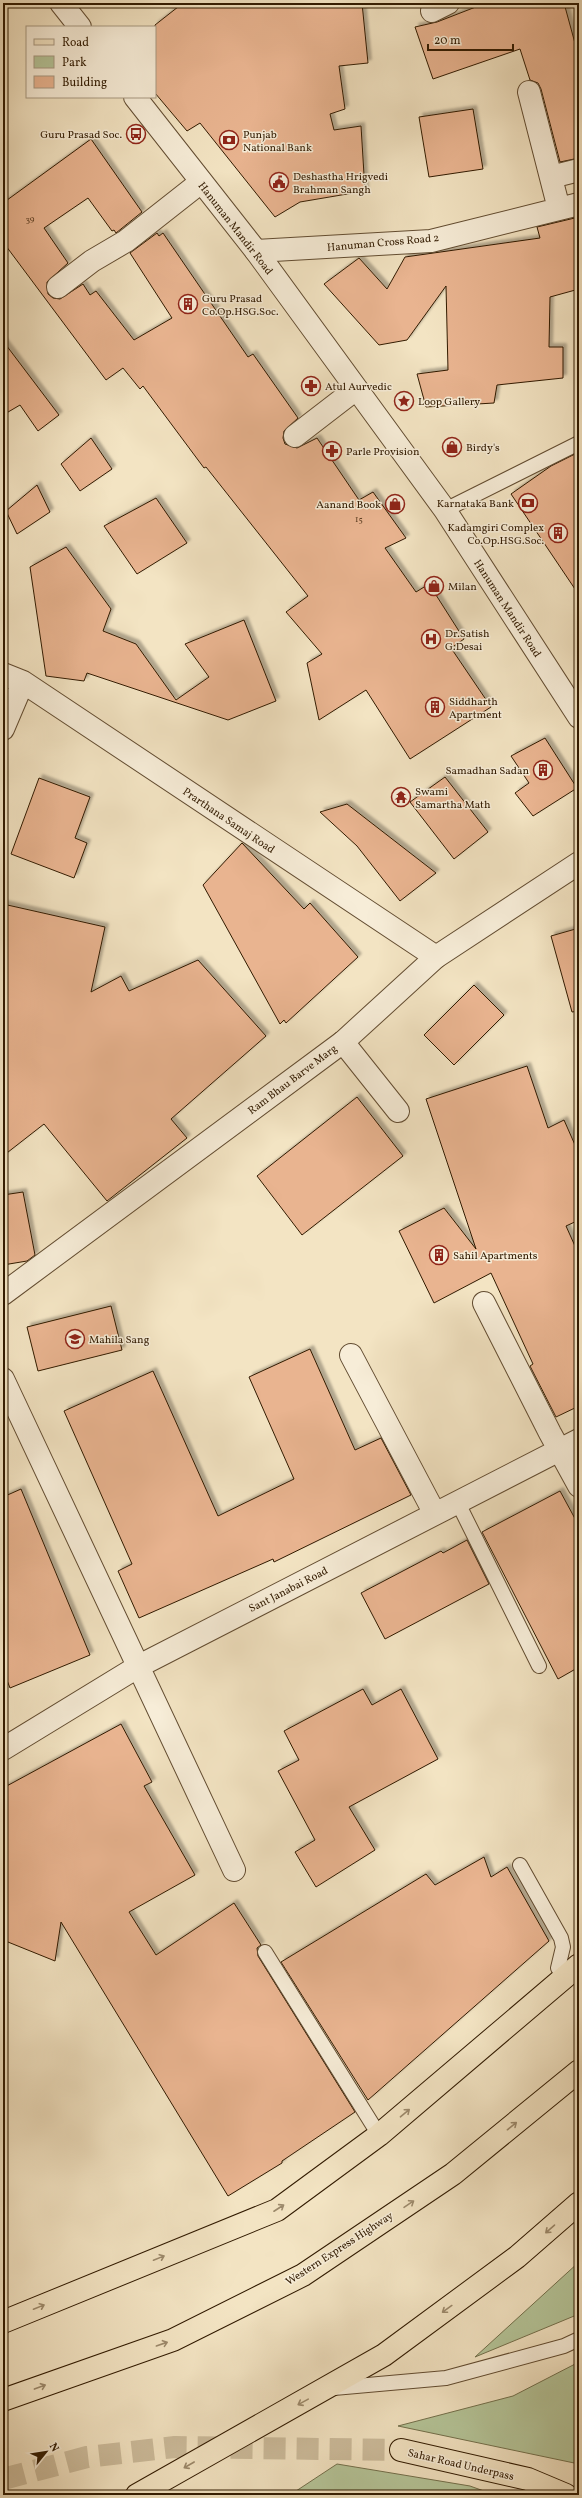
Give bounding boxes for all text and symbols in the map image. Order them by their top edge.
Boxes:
legend [26,26,156,98]
scale bar [428,26,513,52]
text: 20 m [434,33,461,49]
text: Road [62,35,89,51]
text: Park [62,55,87,71]
text: Building [62,75,107,91]
bus stop icon: Guru Prasad Soc. [125,123,147,145]
place label: Guru Prasad Soc. [40,128,122,143]
place label: Punjab National Bank [243,128,312,156]
bank icon: Punjab National Bank [218,129,240,151]
place label: Deshastha Hrigvedi Brahman Sangh [293,170,388,198]
public building icon: Deshastha Hrigvedi Brahman Sangh [268,171,290,193]
street label: Hanuman Mandir Road [194,179,276,278]
house number: 39 [25,213,35,226]
street label: Hanuman Cross Road 2 [326,231,440,256]
place label: Guru Prasad Co.Op.HSG.Soc. [202,292,279,320]
building icon: Guru Prasad Co.Op.HSG.Soc. [177,293,199,315]
pharmacy icon: Atul Aurvedic [300,375,322,397]
place label: Atul Aurvedic [325,380,392,395]
place icon: Loop Gallery [393,390,415,412]
place label: Loop Gallery [418,395,480,410]
shop icon: Birdy's [441,436,463,458]
pharmacy icon: Parle Provision [321,440,343,462]
place label: Birdy's [466,441,500,456]
place label: Parle Provision [346,445,420,460]
bank icon: Karnataka Bank [517,492,539,514]
shop icon: Aanand Book [384,493,406,515]
place label: Karnataka Bank [437,497,514,512]
place label: Aanand Book [316,498,381,513]
house number: 15 [355,513,363,526]
place label: Kadamgiri Complex Co.Op.HSG.Soc. [447,521,544,549]
building icon: Kadamgiri Complex Co.Op.HSG.Soc. [547,522,569,544]
street label: Hanuman Mandir Road [469,557,544,661]
shop icon: Milan [423,575,445,597]
place label: Milan [448,580,477,595]
place label: Dr.Satish G.Desai [445,627,490,655]
hospital icon: Dr.Satish G.Desai [420,628,442,650]
place label: Siddharth Apartment [449,695,502,723]
building icon: Siddharth Apartment [424,696,446,718]
building icon: Samadhan Sadan [532,759,554,781]
place label: Samadhan Sadan [445,764,529,779]
street label: Prarthana Samaj Road [179,785,277,858]
place label: Swami Samartha Math [415,785,491,813]
temple icon: Swami Samartha Math [390,786,412,808]
street label: Ram Bhau Barve Marg [245,1041,341,1119]
building icon: Sahil Apartments [428,1244,450,1266]
place label: Sahil Apartments [453,1249,538,1264]
school or university icon: Mahila Sang [64,1328,86,1350]
place label: Mahila Sang [89,1333,150,1348]
street label: Sant Janabai Road [246,1564,331,1617]
one-way arrow [400,2108,410,2117]
one-way arrow [507,2121,518,2130]
one-way arrow [403,2199,414,2208]
one-way arrow [273,2204,284,2212]
street label: Western Express Highway [283,2209,397,2290]
one-way arrow [545,2224,555,2233]
one-way arrow [153,2254,165,2262]
one-way arrow [33,2303,45,2311]
one-way arrow [442,2305,453,2313]
one-way arrow [156,2339,168,2347]
one-way arrow [33,2383,46,2390]
one-way arrow [297,2399,309,2406]
north arrow [26,2432,66,2472]
text: N [45,2441,62,2455]
street label: Sahar Road Underpass [406,2446,516,2485]
one-way arrow [184,2462,196,2470]

